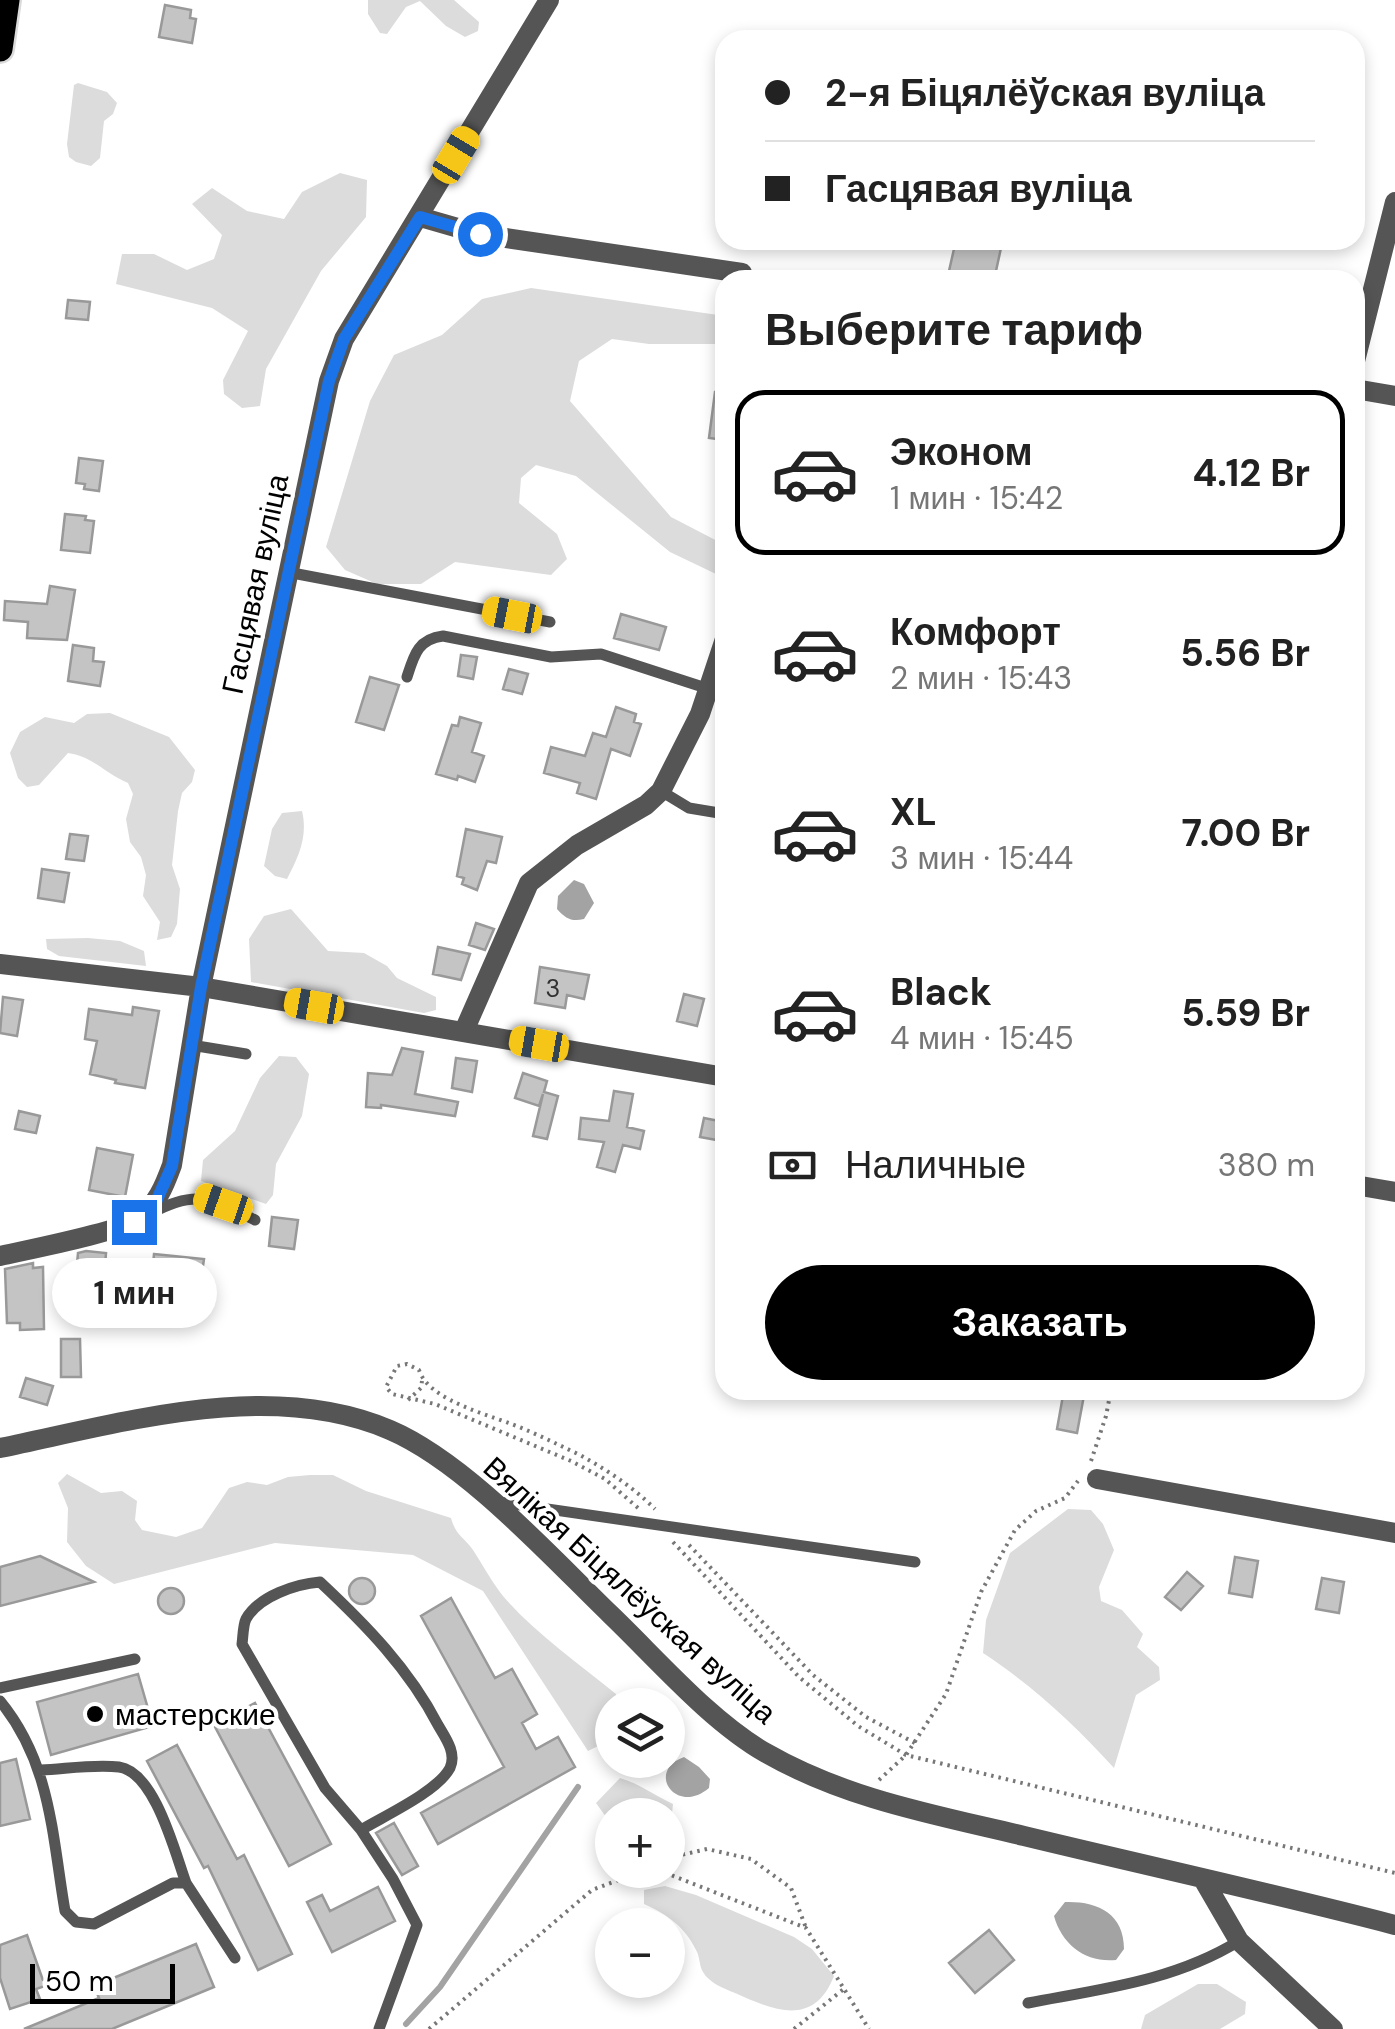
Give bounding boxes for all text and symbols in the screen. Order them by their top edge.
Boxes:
text: 2-я Біцялёўская вуліца [825,68,1265,118]
car [428,122,484,188]
text: Гасцявая вуліца [825,164,1132,214]
route start [458,212,503,257]
text: Выберите тариф [765,300,1143,359]
text: Эконом [890,427,1033,477]
icon: car [770,428,860,518]
text: 4.12 Br [1193,448,1310,498]
street label: Гасцявая вуліца [213,470,297,698]
text: 1 мин · 15:42 [890,477,1063,519]
car [480,595,544,635]
text: Комфорт [890,607,1061,657]
icon: car [770,608,860,698]
text: 5.56 Br [1180,628,1310,678]
text: 2 мин · 15:43 [890,657,1072,699]
text: XL [890,787,937,837]
icon: car [770,788,860,878]
text: 7.00 Br [1182,808,1310,858]
text: 3 мин · 15:44 [890,837,1073,879]
text: Black [890,967,992,1017]
icon: car [770,968,860,1058]
house number: 3 [546,972,560,1005]
car [282,986,346,1026]
text: 5.59 Br [1181,988,1310,1038]
text: 4 мин · 15:45 [890,1017,1074,1059]
car [507,1024,571,1064]
icon: cash [765,1138,820,1193]
text: Наличные [845,1140,1026,1190]
text: 380 m [1218,1144,1315,1186]
car [190,1180,256,1228]
route end [112,1200,157,1245]
callout: 1 мин [52,1257,216,1327]
button: Заказать [765,1265,1315,1380]
text: 1 мин [94,1272,175,1314]
street label: Вялікая Біцялёўская вуліца [475,1448,785,1732]
map controls [595,1688,685,1998]
button: layers [595,1688,685,1778]
place label: мастерские [115,1695,276,1734]
marker: мастерские [84,1703,106,1725]
button: + [595,1798,685,1888]
button: − [595,1908,685,1998]
scale bar [30,1959,175,2004]
text: 50 m [45,1963,114,2000]

